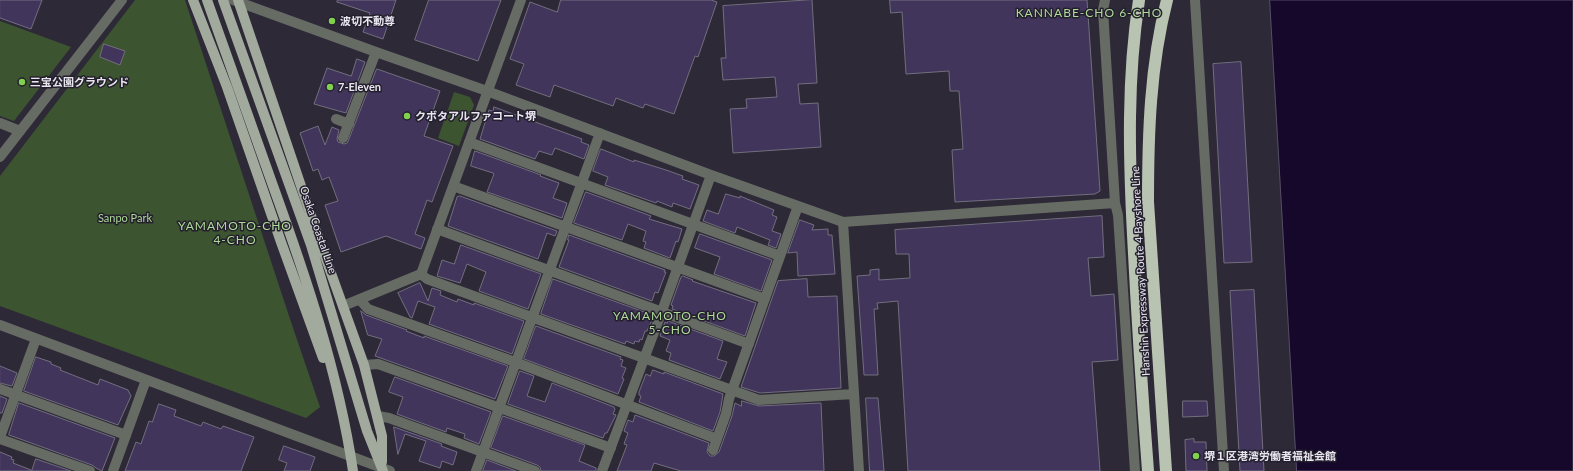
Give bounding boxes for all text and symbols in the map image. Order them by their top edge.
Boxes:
district label: KANNABE-CHO 6-CHO [1016,6,1162,20]
place label: 波切不動尊 [340,14,395,28]
marker: 波切不動尊 [327,16,337,26]
place label: 三宝公園グラウンド [30,75,129,89]
marker: 三宝公園グラウンド [17,77,27,87]
place label: 7-Eleven [338,80,381,94]
marker: 7-Eleven [325,82,335,92]
place label: クボタアルファコート堺 [415,109,536,123]
marker: クボタアルファコート堺 [402,111,412,121]
street label: Hanshin Expressway Route 4 Bayshore Line [1129,166,1153,376]
street label: Osaka Coastal Line [297,185,339,275]
park label: Sanpo Park [98,211,152,225]
district label: YAMAMOTO-CHO 4-CHO [178,219,292,247]
district label: YAMAMOTO-CHO 5-CHO [613,309,727,337]
place label: 堺１区港湾労働者福祉会館 [1204,449,1336,463]
marker: 堺１区港湾労働者福祉会館 [1191,451,1201,461]

